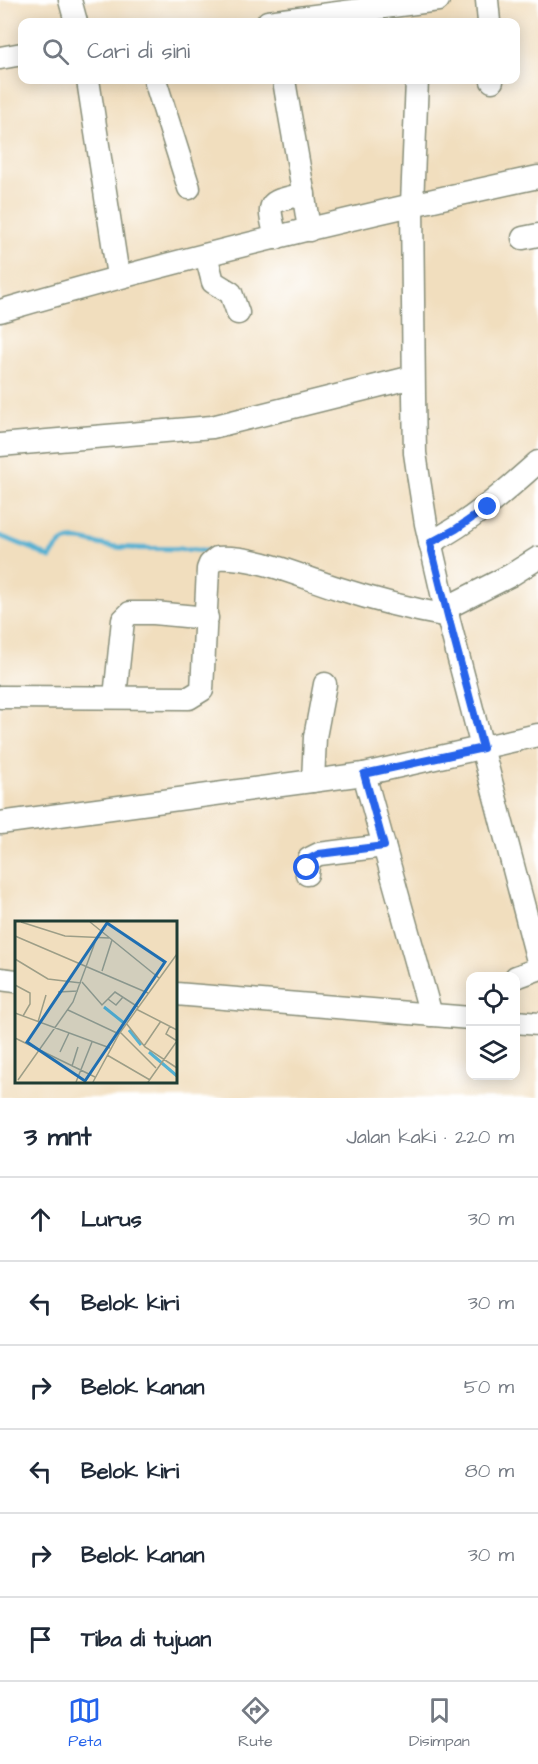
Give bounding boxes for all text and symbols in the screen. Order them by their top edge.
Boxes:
search box [18,18,520,84]
icon: search [39,35,72,68]
text: Cari di sini [87,36,190,67]
route end [474,493,500,519]
route start [293,854,319,880]
inset map [15,921,177,1083]
map controls [466,972,520,1080]
button: locate [466,972,520,1026]
button: layers [466,1026,520,1080]
text: 3 mnt [24,1119,91,1155]
text: Jalan kaki · 220 m [346,1123,514,1151]
icon: ahead [24,1203,57,1236]
text: Lurus [81,1204,142,1235]
text: 30 m [468,1205,514,1233]
icon: left [24,1287,57,1320]
text: Belok kiri [81,1288,179,1319]
text: 30 m [468,1289,514,1317]
icon: right [24,1371,57,1404]
text: Belok kanan [81,1372,205,1403]
text: 50 m [464,1373,514,1401]
icon: left [24,1455,57,1488]
text: Belok kiri [81,1456,179,1487]
text: 80 m [465,1457,514,1485]
icon: right [24,1539,57,1572]
text: Belok kanan [81,1540,205,1571]
text: 30 m [468,1541,514,1569]
icon: arrive [24,1623,57,1656]
text: Tiba di tujuan [81,1624,211,1655]
tab: Peta [68,1694,102,1752]
tab: Rute [238,1694,273,1752]
tab: Disimpan [409,1694,470,1752]

